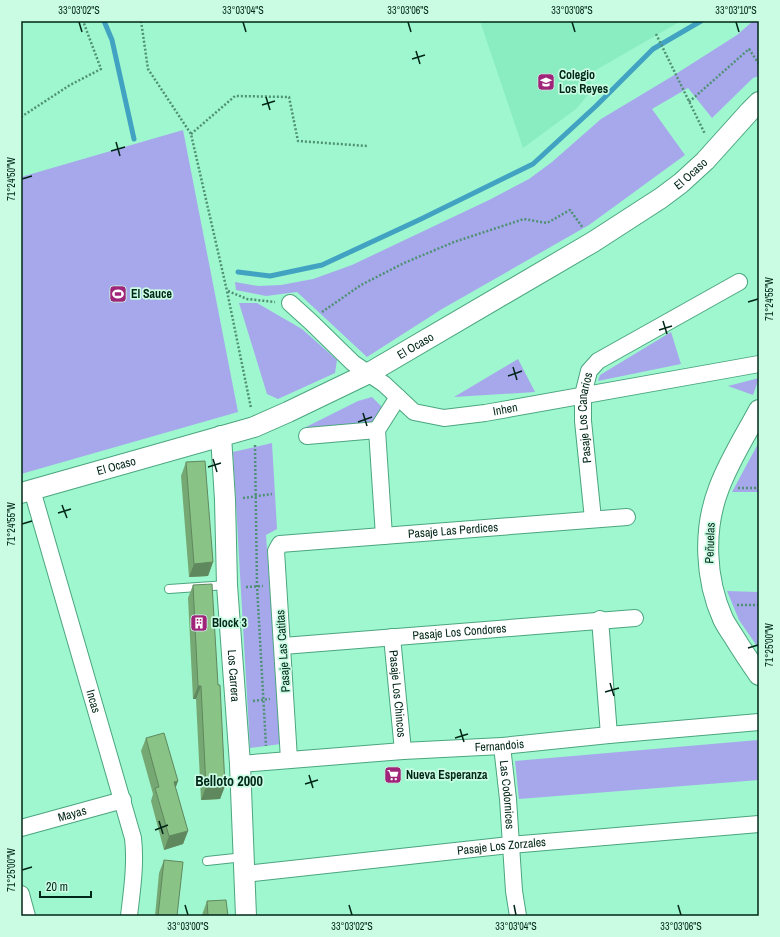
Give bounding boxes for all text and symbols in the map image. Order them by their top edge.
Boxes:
text: 33°03'02"S [58,4,100,17]
text: 33°03'04"S [222,4,264,17]
text: 33°03'06"S [387,4,429,17]
text: 33°03'08"S [551,4,593,17]
text: 33°03'10"S [715,4,757,17]
place label: Colegio Los Reyes [559,67,609,97]
school or university icon: Colegio Los Reyes [536,72,556,92]
street label: El Ocaso [671,155,711,193]
text: 71°24'50"W [5,157,18,201]
text: 71°24'55"W [763,277,776,321]
sports icon: El Sauce [108,284,128,304]
place label: El Sauce [131,286,173,302]
street label: El Ocaso [394,329,437,363]
street label: Pasaje Los Canarios [575,370,596,464]
street label: Inhen [492,399,519,419]
street label: El Ocaso [95,453,138,479]
text: 71°24'55"W [5,502,18,546]
street label: Pasaje Las Perdices [407,519,499,542]
street label: Peñuelas [701,522,719,564]
street label: Pasaje Las Catitas [272,609,294,693]
building icon: Block 3 [189,613,209,633]
place label: Block 3 [212,615,248,631]
street label: Pasaje Los Condores [412,620,507,644]
text: 71°25'00"W [763,623,776,667]
street label: Los Carrera [224,649,243,703]
street label: Pasaje Los Chincos [385,649,410,738]
street label: Incas [82,688,104,715]
street label: Fernandois [474,736,525,755]
street label: Las Codornices [496,759,518,830]
supermarket icon: Nueva Esperanza [383,765,403,785]
place label: Nueva Esperanza [406,767,488,783]
district label: Belloto 2000 [195,772,263,790]
street label: Mayas [56,802,88,826]
street label: Pasaje Los Zorzales [456,834,547,859]
text: 71°25'00"W [5,848,18,892]
scale bar [40,873,91,899]
text: 20 m [46,879,68,895]
text: 33°03'00"S [167,920,209,933]
text: 33°03'02"S [331,920,373,933]
text: 33°03'04"S [495,920,537,933]
text: 33°03'06"S [660,920,702,933]

